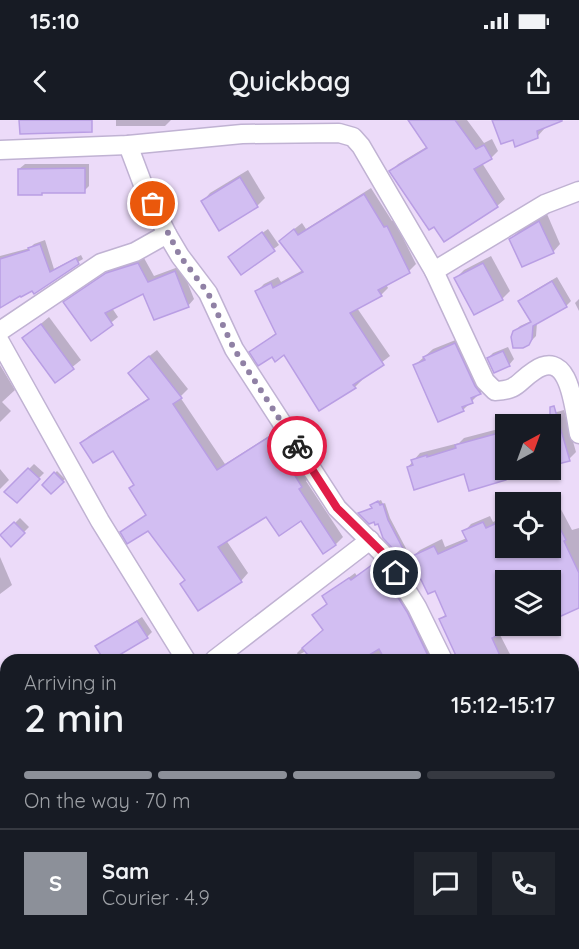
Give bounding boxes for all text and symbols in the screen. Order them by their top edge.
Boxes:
text: 15:10 [30,7,79,35]
text: Quickbag [228,64,351,98]
icon: back [24,65,57,98]
icon: share [522,65,555,98]
pin [127,178,178,229]
icon: bag [136,187,169,220]
north arrow [495,414,561,480]
map controls [495,414,561,636]
courier [267,416,327,476]
icon: bike [281,430,314,463]
button: locate [495,492,561,558]
pin [370,547,421,598]
icon: home [379,556,412,589]
button: layers [495,570,561,636]
text: Arriving in [24,670,117,695]
text: 15:12–15:17 [451,691,555,719]
text: 2 min [24,693,125,742]
text: On the way · 70 m [24,788,191,813]
button: chat [414,852,477,915]
button: phone [492,852,555,915]
text: Sam [102,857,149,885]
text: S [49,869,62,897]
text: Courier · 4.9 [102,885,210,910]

